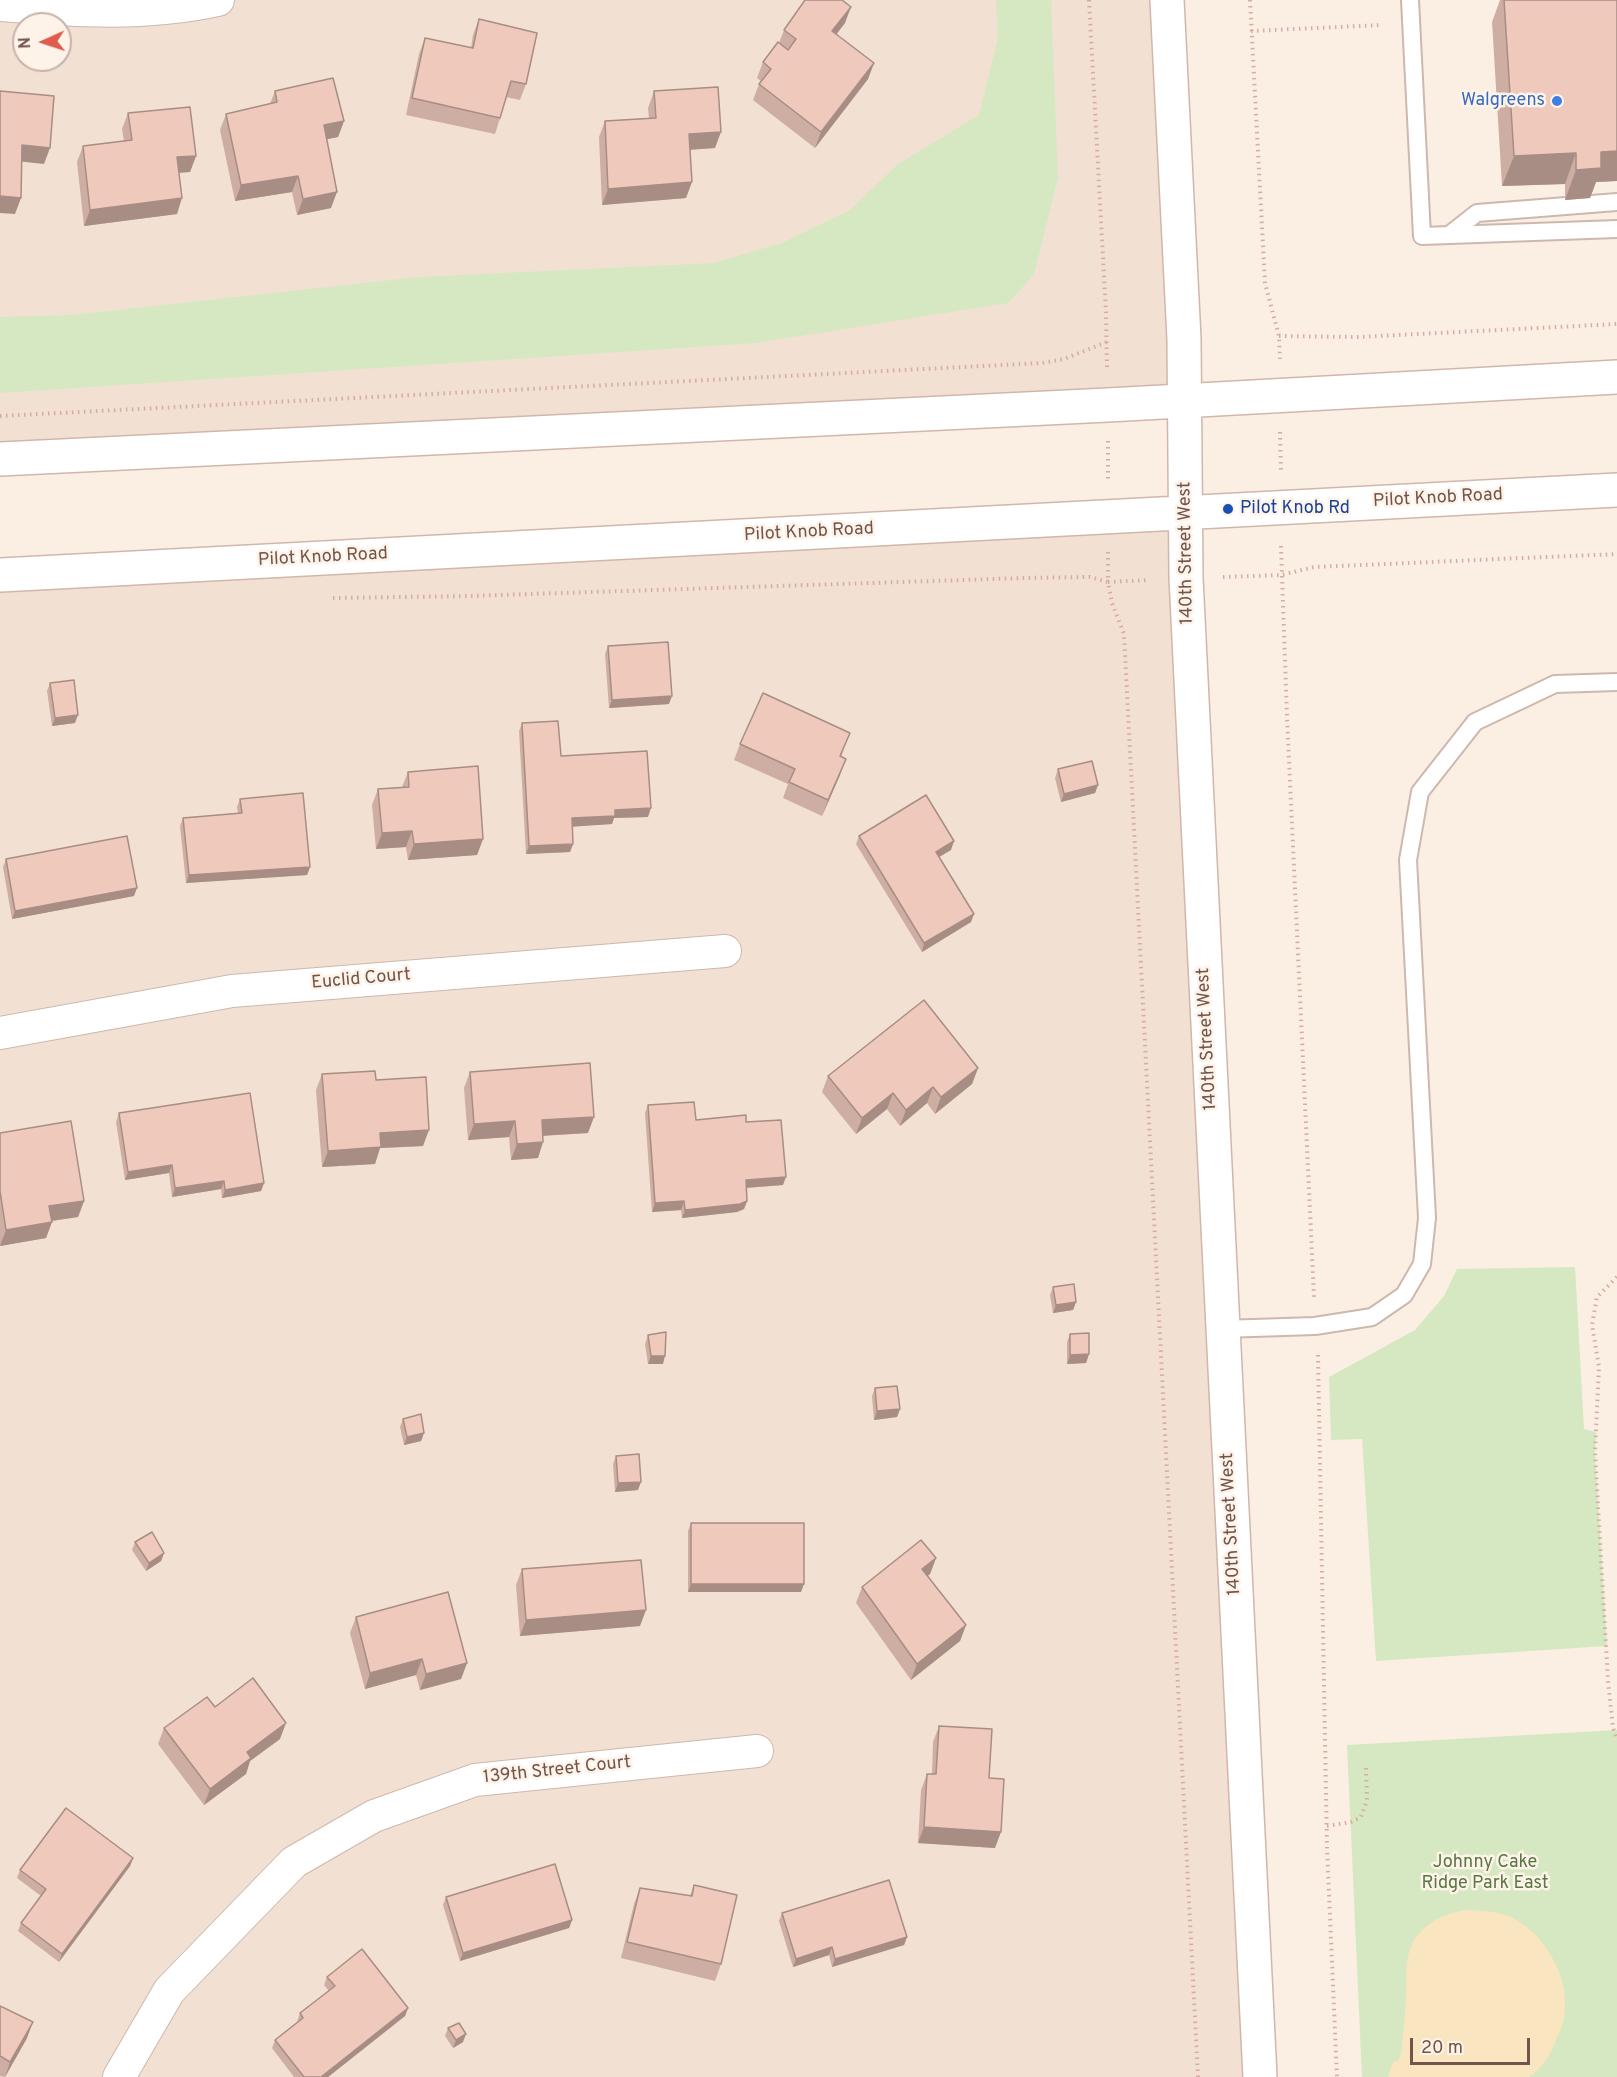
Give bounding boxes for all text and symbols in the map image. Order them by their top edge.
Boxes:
north arrow [12,12,72,72]
text: N [16,37,36,49]
place label: Walgreens [1461,90,1545,112]
marker: Walgreens [1550,94,1564,108]
street label: 140th Street West [1175,481,1199,625]
street label: Pilot Knob Road [1373,485,1503,513]
place label: Pilot Knob Rd [1240,498,1350,520]
marker: Pilot Knob Rd [1221,502,1235,516]
street label: Pilot Knob Road [744,519,874,547]
street label: Pilot Knob Road [258,544,388,572]
street label: Euclid Court [310,965,412,995]
street label: 140th Street West [1193,967,1223,1111]
street label: 140th Street West [1217,1452,1247,1596]
street label: 139th Street Court [482,1752,632,1790]
park label: Johnny Cake Ridge Park East [1421,1852,1549,1894]
scale bar [1413,2026,1533,2064]
text: 20 m [1421,2037,1463,2060]

